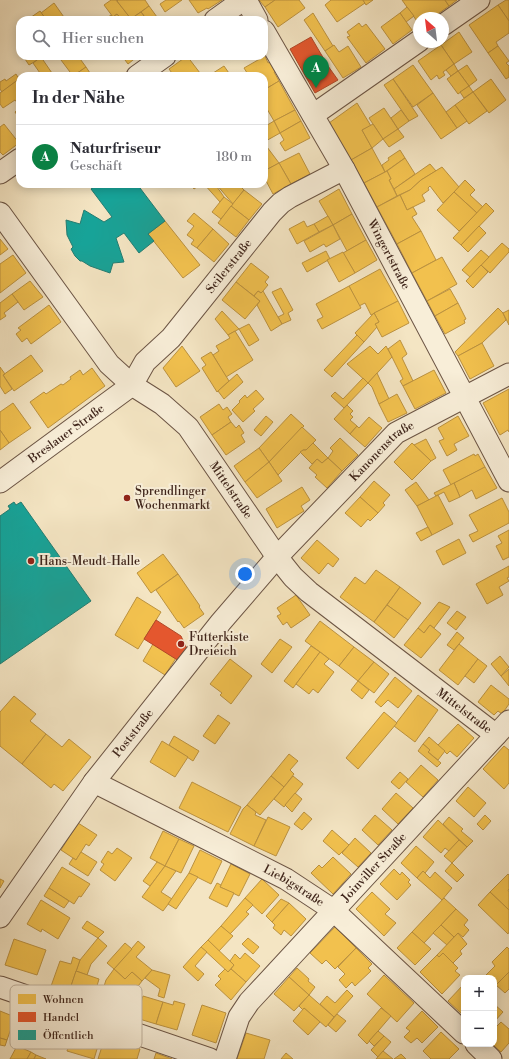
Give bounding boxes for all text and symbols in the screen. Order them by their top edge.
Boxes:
north arrow [413,12,449,48]
search box [16,16,268,60]
icon: search [30,27,52,49]
text: Hier suchen [62,29,144,48]
pin: A [303,55,329,88]
text: In der Nähe [32,87,125,109]
text: Naturfriseur [70,139,161,158]
text: A [40,149,50,165]
text: 180 m [216,149,252,165]
text: Geschäft [70,158,122,174]
street label: Wingertstraße [364,216,413,292]
street label: Seilerstraße [203,236,255,296]
street label: Breslauer Straße [25,401,107,467]
street label: Kanonenstraße [347,418,417,485]
street label: Mittelstraße [206,459,256,522]
place label: Sprendlinger Wochenmarkt [134,484,211,513]
marker: Sprendlinger Wochenmarkt [122,493,132,503]
place label: Hans-Meudt-Halle [39,554,140,569]
marker: Hans-Meudt-Halle [26,556,36,566]
your location [235,564,255,584]
place label: Futterkiste Dreieich [189,630,249,659]
marker: Futterkiste Dreieich [176,639,186,649]
street label: Mittelstraße [433,685,495,737]
street label: Poststraße [110,706,157,760]
street label: Joinviller Straße [338,830,410,906]
street label: Liebigstraße [261,862,327,910]
map controls [461,975,497,1047]
button: + [461,975,497,1011]
legend [10,985,142,1049]
text: Wohnen [42,993,84,1007]
text: Handel [43,1011,80,1025]
button: − [461,1011,497,1047]
text: Öffentlich [43,1028,94,1043]

